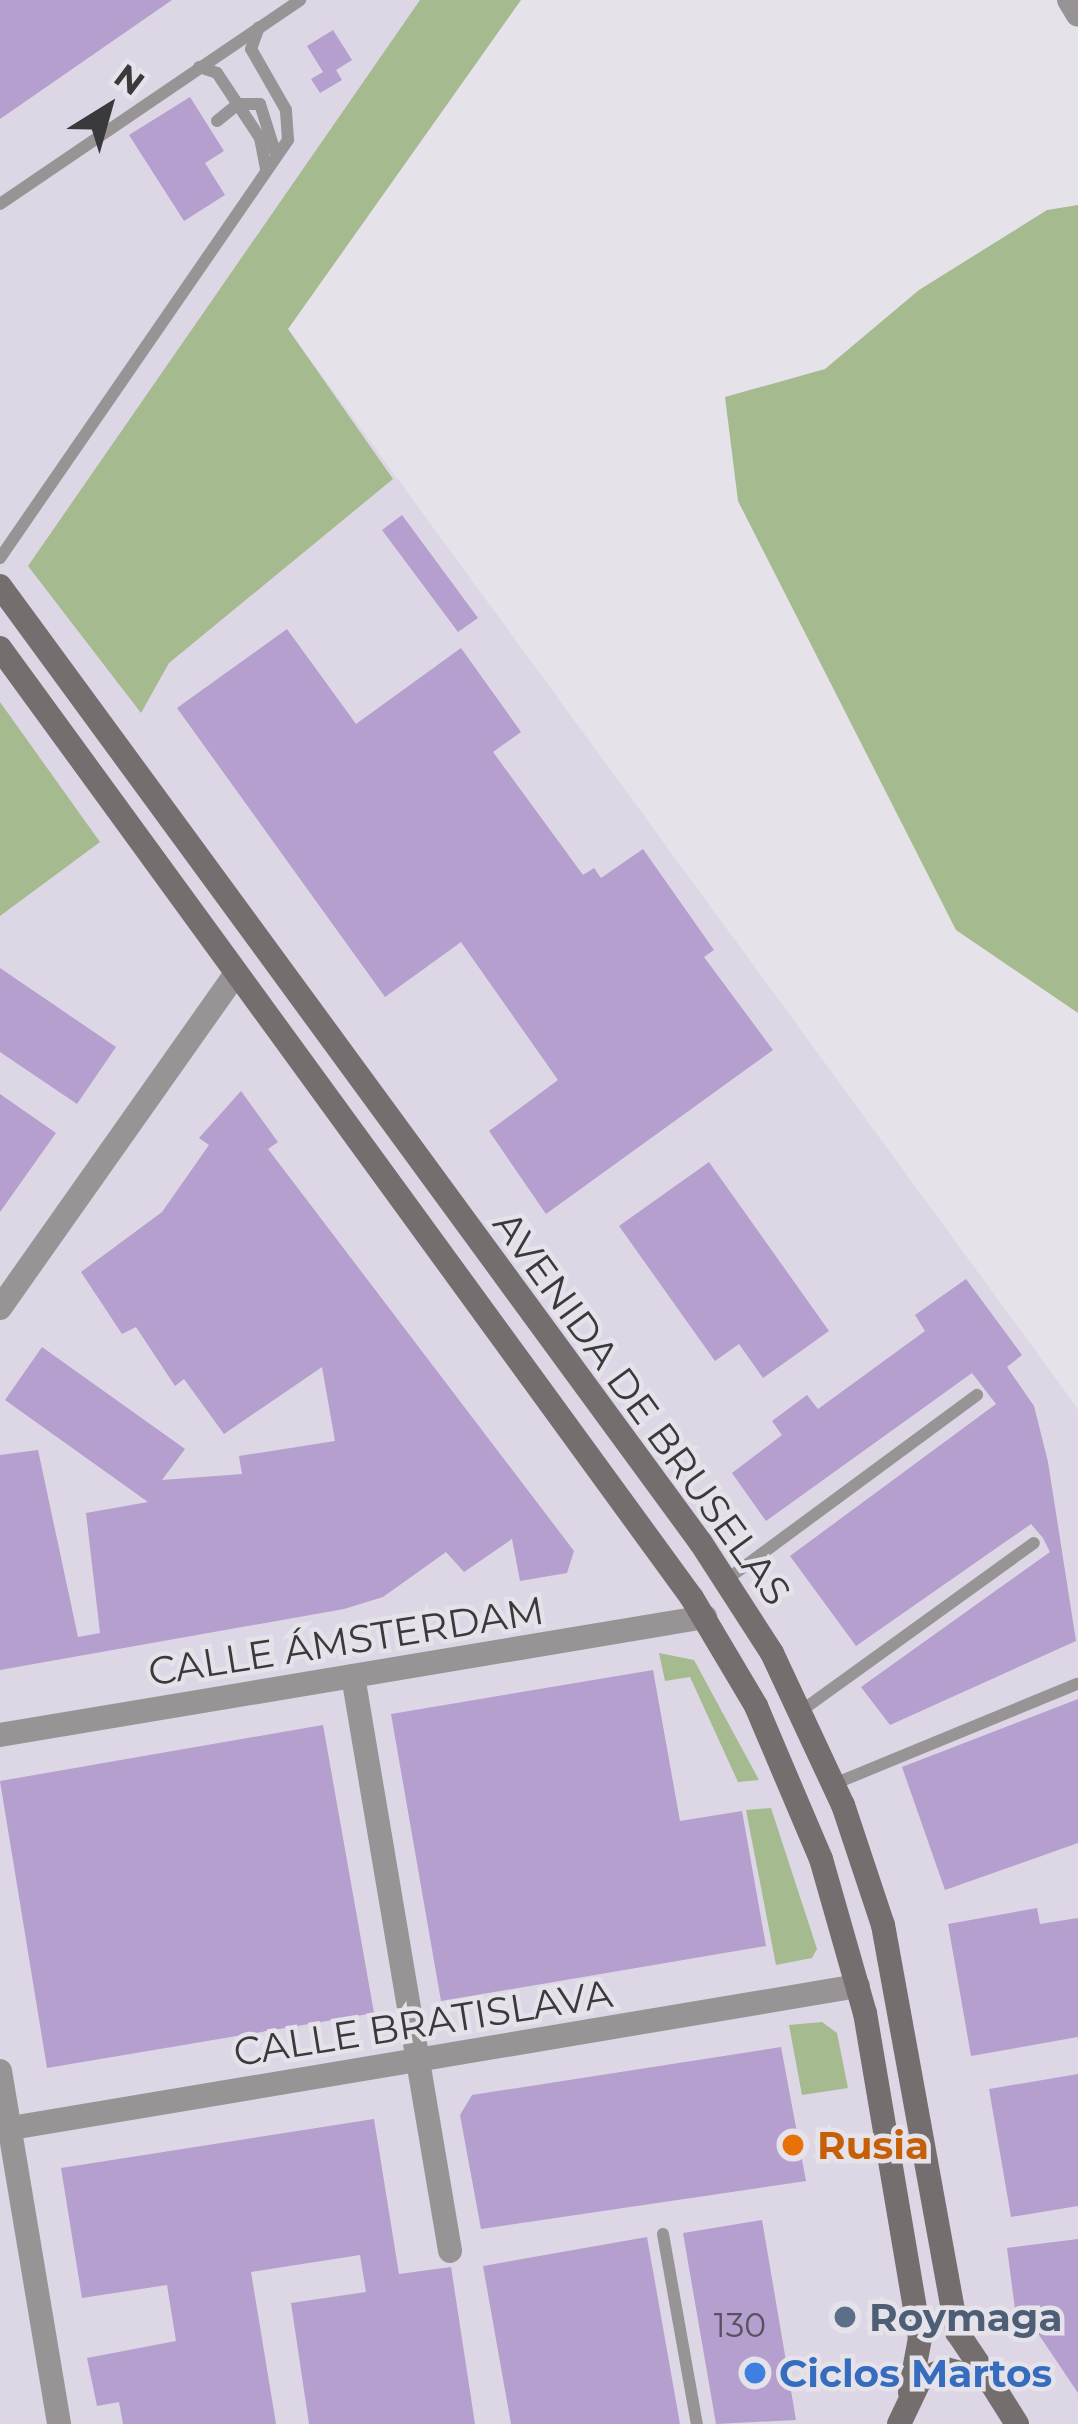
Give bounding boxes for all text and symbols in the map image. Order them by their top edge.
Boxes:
north arrow [48,48,168,168]
text: N [107,55,152,103]
street label: AVENIDA DE BRUSELAS [484,1202,800,1614]
street label: CALLE ÁMSTERDAM [145,1587,547,1695]
street label: CALLE BRATISLAVA [230,1970,616,2076]
place label: Rusia [817,2122,929,2168]
marker: Rusia [780,2132,806,2158]
place label: Roymaga [869,2294,1062,2340]
marker: Roymaga [832,2304,858,2330]
house number: 130 [714,2306,766,2346]
place label: Ciclos Martos [779,2350,1052,2396]
marker: Ciclos Martos [742,2360,768,2386]

